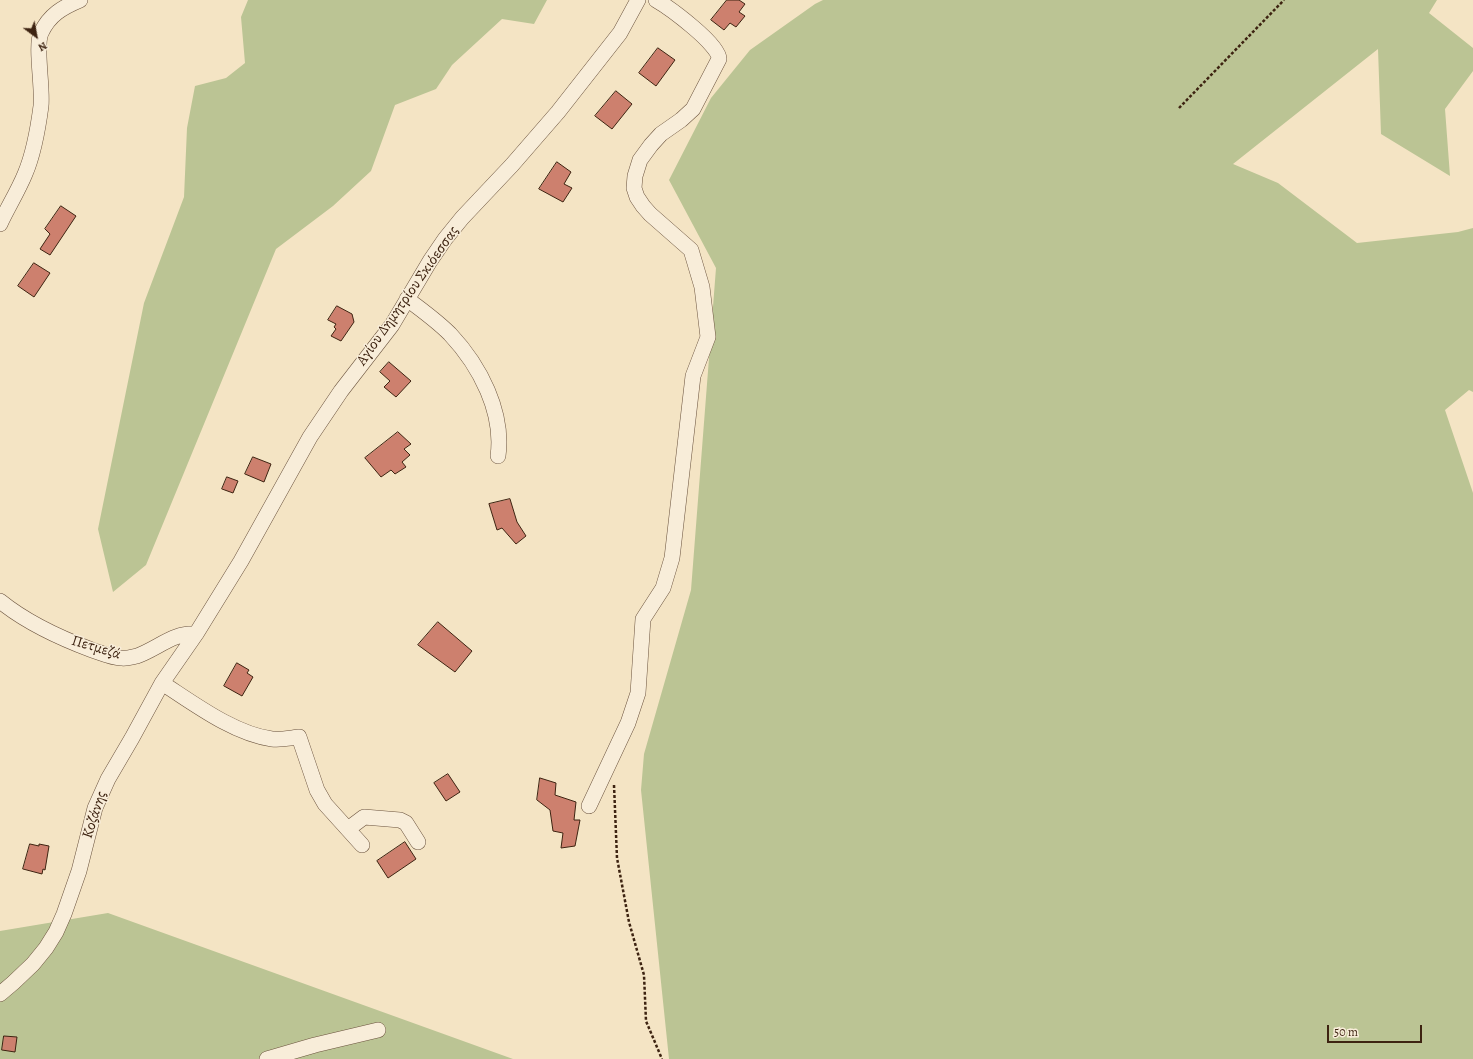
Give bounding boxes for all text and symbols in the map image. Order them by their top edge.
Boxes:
north arrow [16,16,56,56]
text: N [35,38,50,55]
street label: Αγίου Δημητρίου Σκιόεσσας [353,223,463,369]
street label: Πετμεζά [69,632,123,664]
street label: Κοζάνης [79,789,111,841]
scale bar [1329,1017,1424,1043]
text: 50 m [1334,1024,1358,1040]

